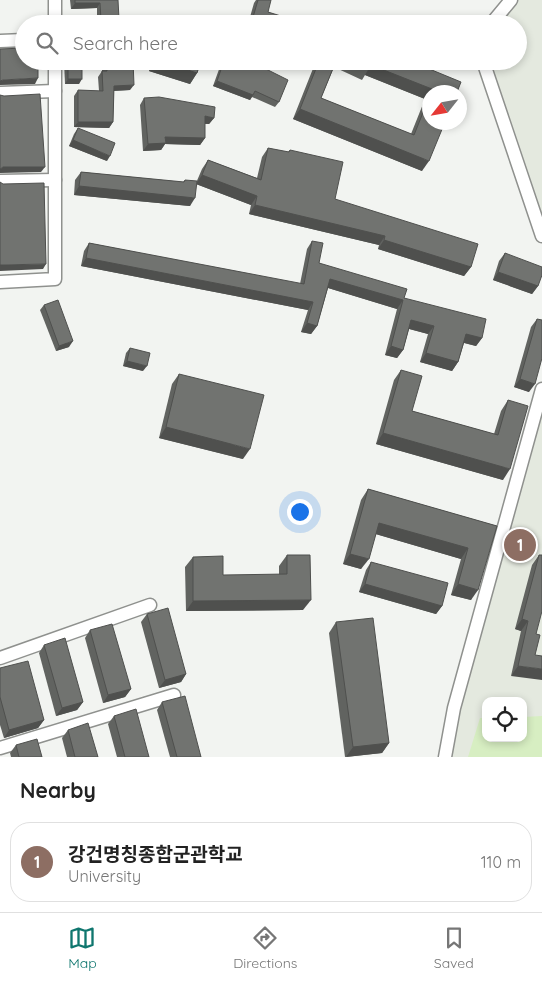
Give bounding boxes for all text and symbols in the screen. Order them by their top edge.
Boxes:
search box [15,15,527,70]
icon: search [33,29,61,57]
text: Search here [73,31,178,55]
north arrow [422,85,467,130]
your location [287,499,313,525]
pin: 1 [504,526,536,564]
map controls [482,697,527,742]
button: locate [482,697,527,742]
text: Nearby [20,777,96,803]
text: 강건명칭종합군관학교 [68,842,243,866]
text: 1 [34,852,40,872]
text: 110 m [481,852,521,872]
text: University [68,866,141,886]
tab: Map [68,924,97,972]
tab: Directions [233,924,297,972]
tab: Saved [434,924,474,972]

